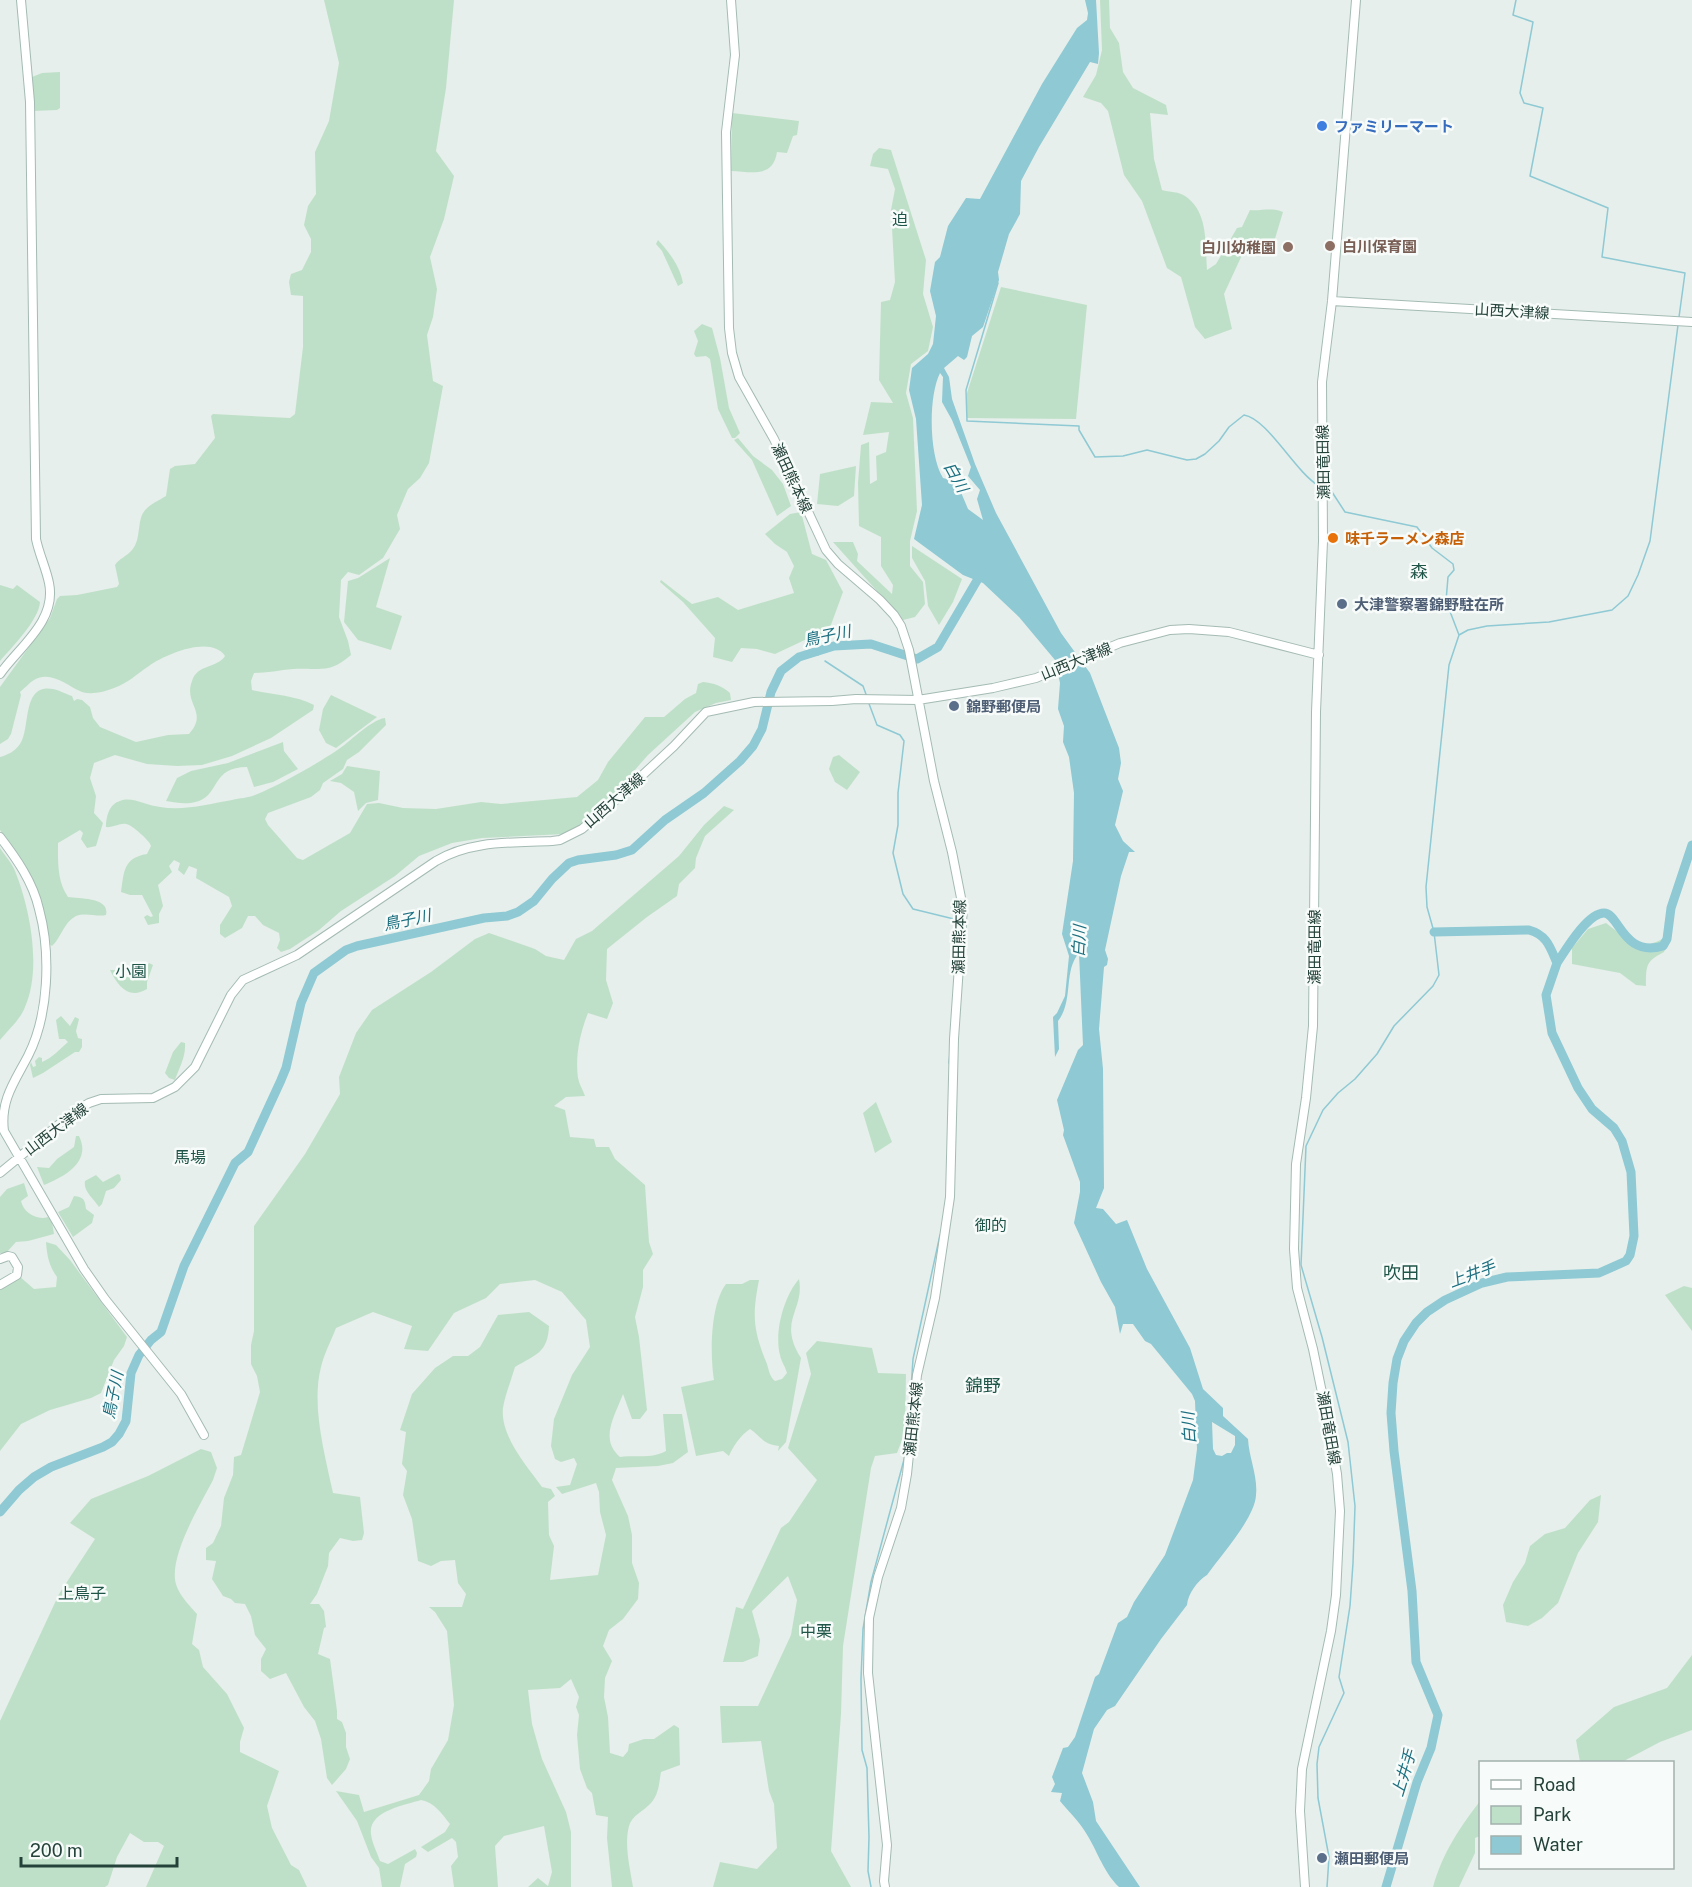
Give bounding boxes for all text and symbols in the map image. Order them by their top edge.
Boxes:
place label: ファミリーマート [1334,118,1454,135]
marker: ファミリーマート [1315,119,1329,133]
district label: 迫 [892,210,908,229]
place label: 白川保育園 [1342,238,1417,255]
place label: 白川幼稚園 [1201,239,1276,256]
marker: 白川保育園 [1323,239,1337,253]
marker: 白川幼稚園 [1281,240,1295,254]
street label: 山西大津線 [1474,301,1550,321]
street label: 瀬田竜田線 [1314,424,1332,500]
street label: 瀬田熊本線 [768,440,816,516]
water label: 白川 [940,458,973,497]
place label: 味千ラーメン森店 [1345,530,1464,547]
marker: 味千ラーメン森店 [1326,531,1340,545]
district label: 森 [1410,561,1428,582]
place label: 大津警察署錦野駐在所 [1354,596,1504,613]
marker: 大津警察署錦野駐在所 [1335,597,1349,611]
water label: 鳥子川 [802,621,854,650]
street label: 山西大津線 [1038,639,1114,683]
place label: 錦野郵便局 [966,698,1041,715]
marker: 錦野郵便局 [947,699,961,713]
street label: 山西大津線 [580,769,648,831]
street label: 瀬田熊本線 [950,899,968,975]
water label: 鳥子川 [382,905,434,934]
street label: 瀬田竜田線 [1306,909,1323,985]
water label: 白川 [1069,923,1089,957]
district label: 小園 [115,962,147,981]
street label: 山西大津線 [21,1100,91,1158]
district label: 馬場 [174,1148,206,1167]
district label: 御的 [975,1216,1007,1235]
water label: 上井手 [1446,1257,1499,1291]
district label: 吹田 [1383,1262,1419,1283]
water label: 鳥子川 [99,1368,127,1420]
district label: 錦野 [965,1375,1001,1396]
street label: 瀬田熊本線 [901,1381,925,1457]
street label: 瀬田竜田線 [1314,1390,1344,1466]
water label: 白川 [1178,1409,1200,1445]
district label: 上鳥子 [58,1584,106,1603]
district label: 中栗 [800,1622,832,1641]
water label: 上井手 [1388,1746,1420,1799]
legend [1479,1761,1674,1869]
text: Road [1533,1774,1576,1795]
text: Park [1533,1804,1571,1825]
scale bar [21,1830,177,1868]
text: Water [1533,1834,1583,1855]
text: 200 m [30,1840,83,1861]
place label: 瀬田郵便局 [1334,1850,1409,1867]
marker: 瀬田郵便局 [1315,1851,1329,1865]

